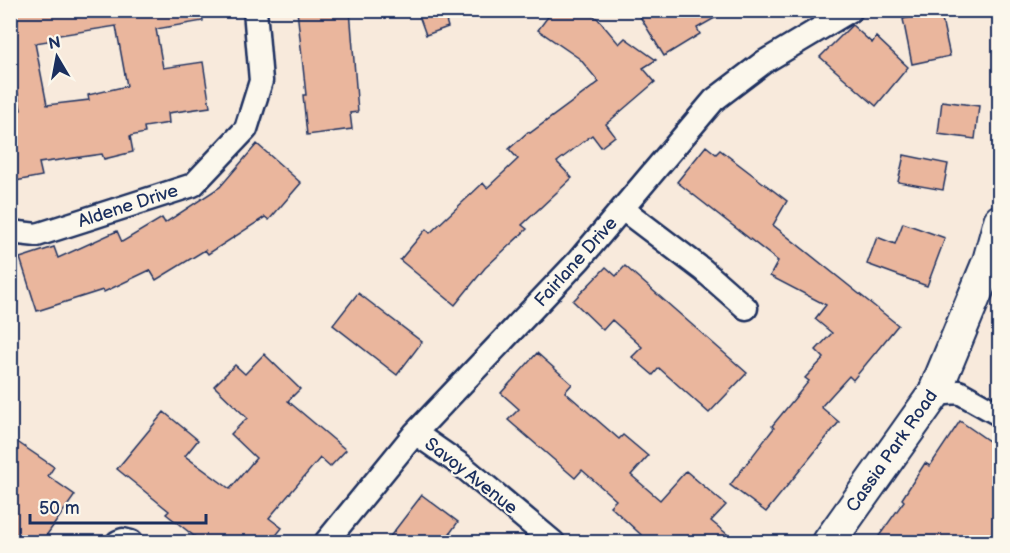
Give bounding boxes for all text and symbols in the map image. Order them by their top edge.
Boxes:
north arrow [27,27,87,87]
text: N [47,33,62,54]
street label: Aldene Drive [75,180,181,232]
street label: Fairlane Drive [530,213,622,311]
street label: Cassia Park Road [842,386,942,516]
street label: Savoy Avenue [421,433,522,519]
scale bar [30,487,206,525]
text: 50 m [39,498,80,519]

